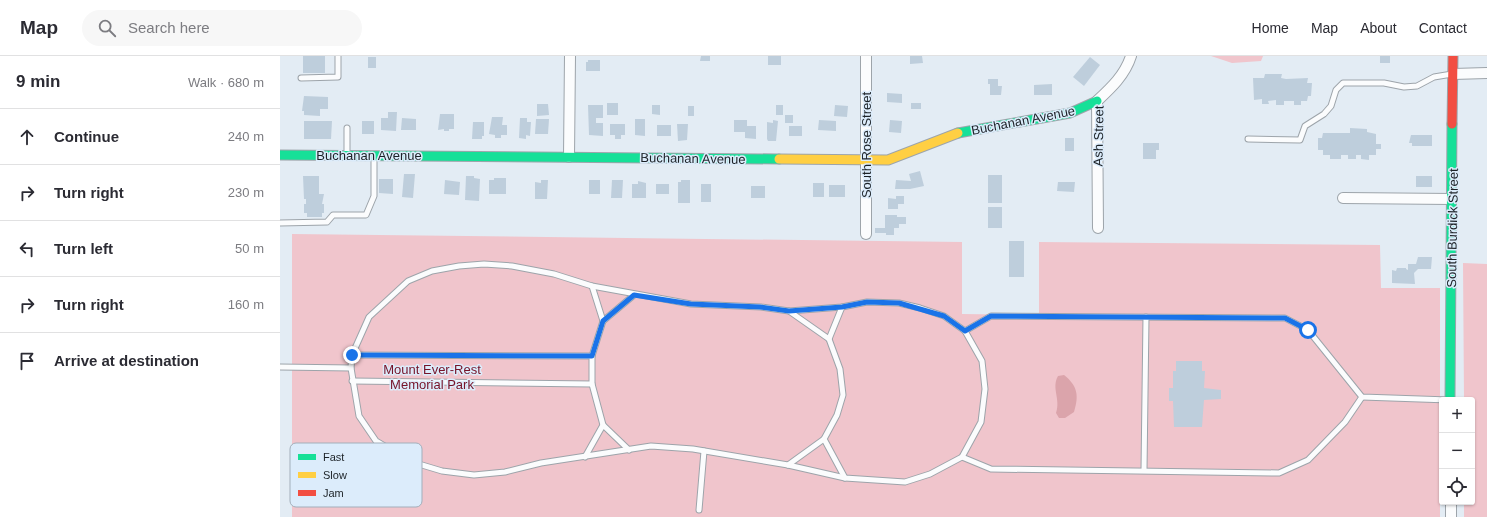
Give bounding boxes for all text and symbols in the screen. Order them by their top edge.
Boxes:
search box [82,10,362,46]
text: Map [20,17,58,38]
icon: search [96,17,118,39]
text: Search here [128,19,210,36]
text: Home [1252,20,1289,36]
text: Map [1311,20,1338,36]
text: About [1360,20,1397,36]
text: Contact [1419,20,1467,36]
text: 9 min [16,72,60,91]
text: Walk · 680 m [188,75,264,90]
street label: South Rose Street [859,92,874,198]
street label: Buchanan Avenue [970,103,1076,138]
street label: Ash Street [1090,105,1107,166]
icon: ahead [16,126,38,148]
text: Continue [54,128,119,145]
text: 240 m [228,129,264,144]
street label: Buchanan Avenue [316,148,422,163]
street label: Buchanan Avenue [640,150,746,167]
street label: South Burdick Street [1444,168,1461,288]
icon: right [16,182,38,204]
text: Turn right [54,184,124,201]
text: 230 m [228,185,264,200]
icon: left [16,238,38,260]
text: Turn left [54,240,113,257]
text: 50 m [235,241,264,256]
icon: right [16,294,38,316]
text: Turn right [54,296,124,313]
text: 160 m [228,297,264,312]
route start [1299,321,1317,339]
route end [343,346,361,364]
icon: arrive [16,350,38,372]
text: Arrive at destination [54,352,199,369]
park label: Mount Ever-Rest Memorial Park [383,362,481,392]
map controls [1439,397,1475,505]
button: + [1439,397,1475,433]
button: − [1439,433,1475,469]
legend [290,443,422,507]
text: Fast [323,451,344,463]
text: Slow [323,469,347,481]
button: locate [1439,469,1475,505]
text: Jam [323,487,344,499]

